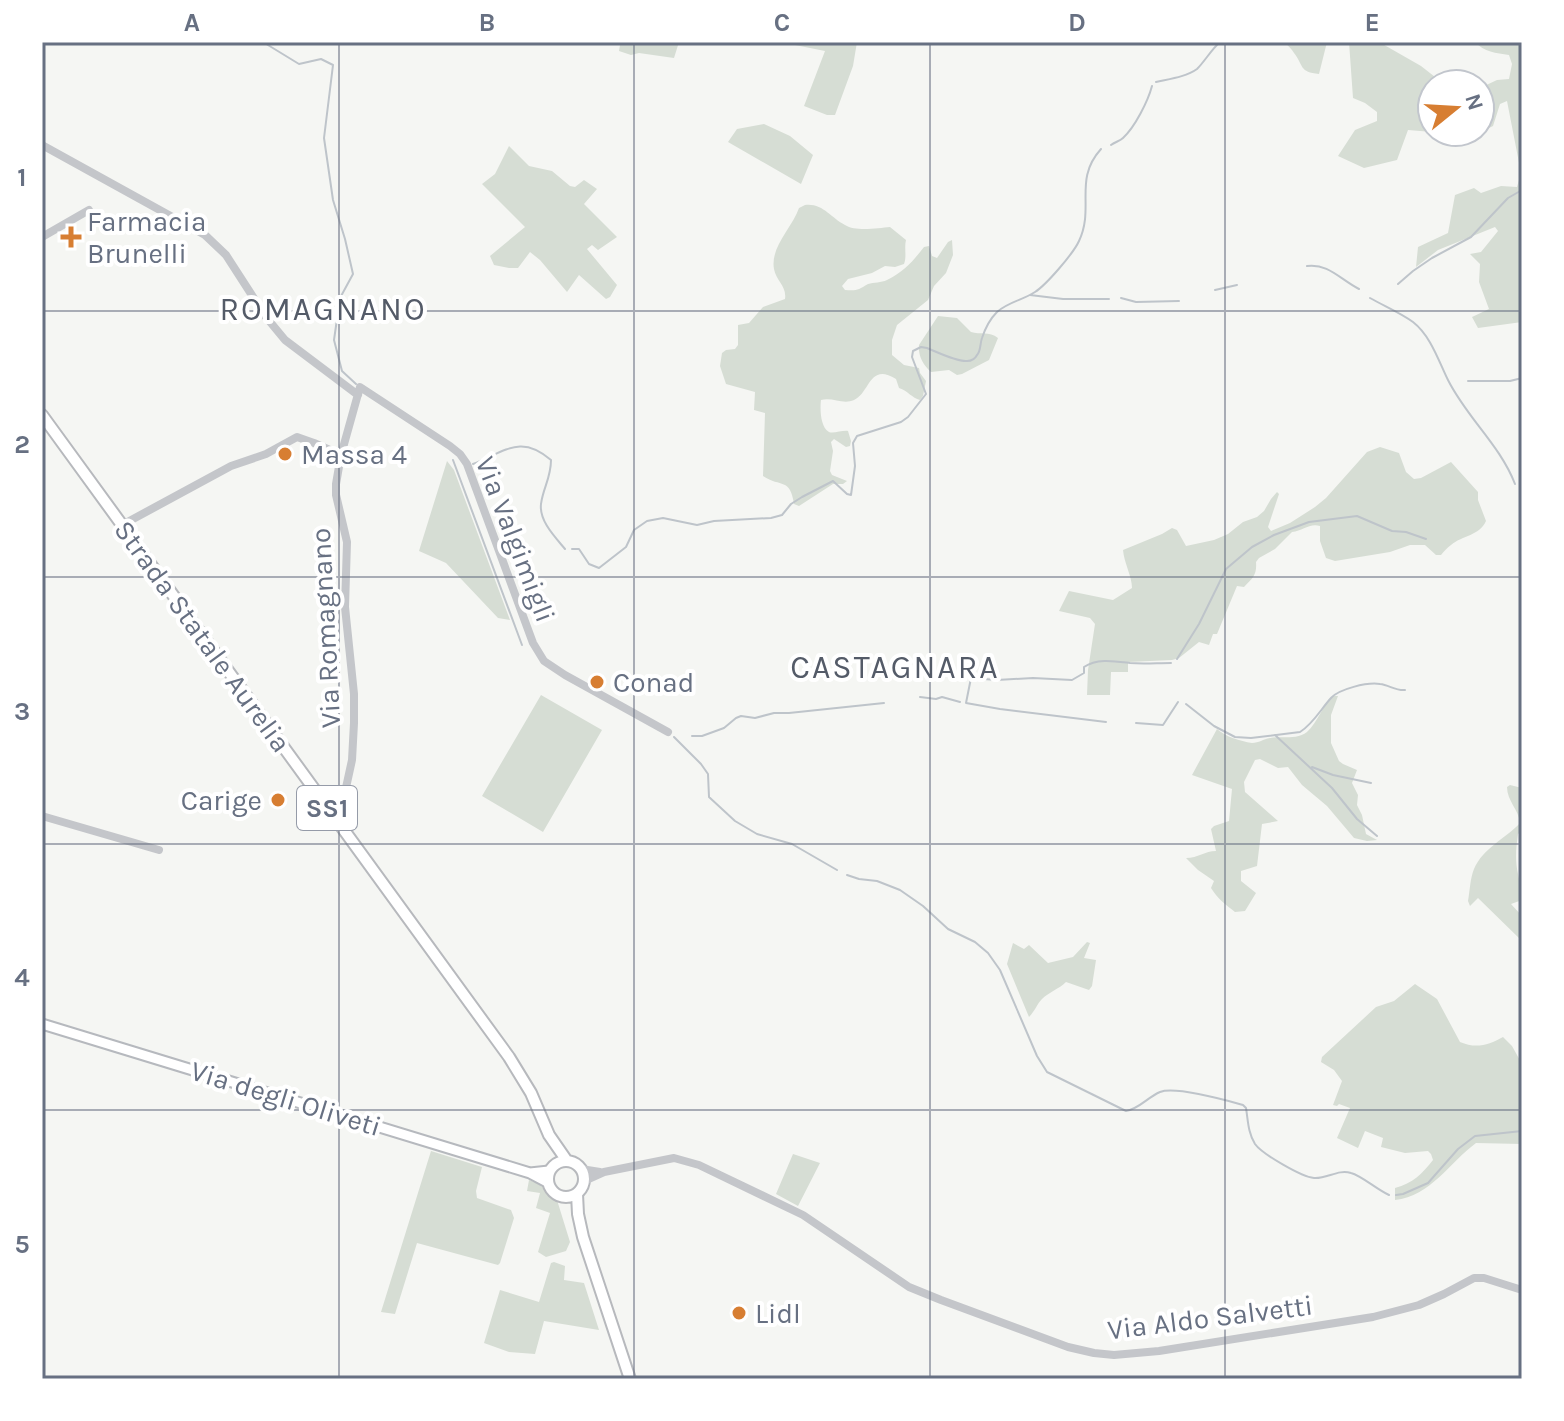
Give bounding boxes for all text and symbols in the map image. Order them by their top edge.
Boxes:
text: A [184,7,200,38]
text: B [479,7,495,38]
text: C [774,7,790,38]
text: D [1068,7,1086,38]
text: E [1364,7,1380,38]
north arrow [1416,68,1496,148]
text: N [1459,91,1489,114]
text: 1 [17,162,27,193]
place label: Farmacia Brunelli [87,205,206,270]
marker: Farmacia Brunelli [62,228,80,246]
district label: ROMAGNANO [219,291,427,328]
text: 2 [14,429,30,460]
place label: Massa 4 [301,438,408,471]
marker: Massa 4 [276,445,294,463]
street label: Via Valgimigli [469,452,562,627]
street label: Strada Statale Aurelia [107,514,298,759]
street label: Via Romagnano [304,527,347,729]
district label: CASTAGNARA [790,649,1000,686]
place label: Conad [613,666,694,699]
marker: Conad [588,673,606,691]
text: 3 [14,696,30,727]
place label: Carige [181,784,262,817]
road number: SS1 [297,786,357,830]
marker: Carige [269,791,287,809]
text: 4 [14,962,30,993]
street label: Via degli Oliveti [187,1054,385,1143]
text: 5 [14,1229,30,1260]
street label: Via Aldo Salvetti [1105,1289,1315,1346]
place label: Lidl [755,1297,801,1330]
marker: Lidl [730,1304,748,1322]

